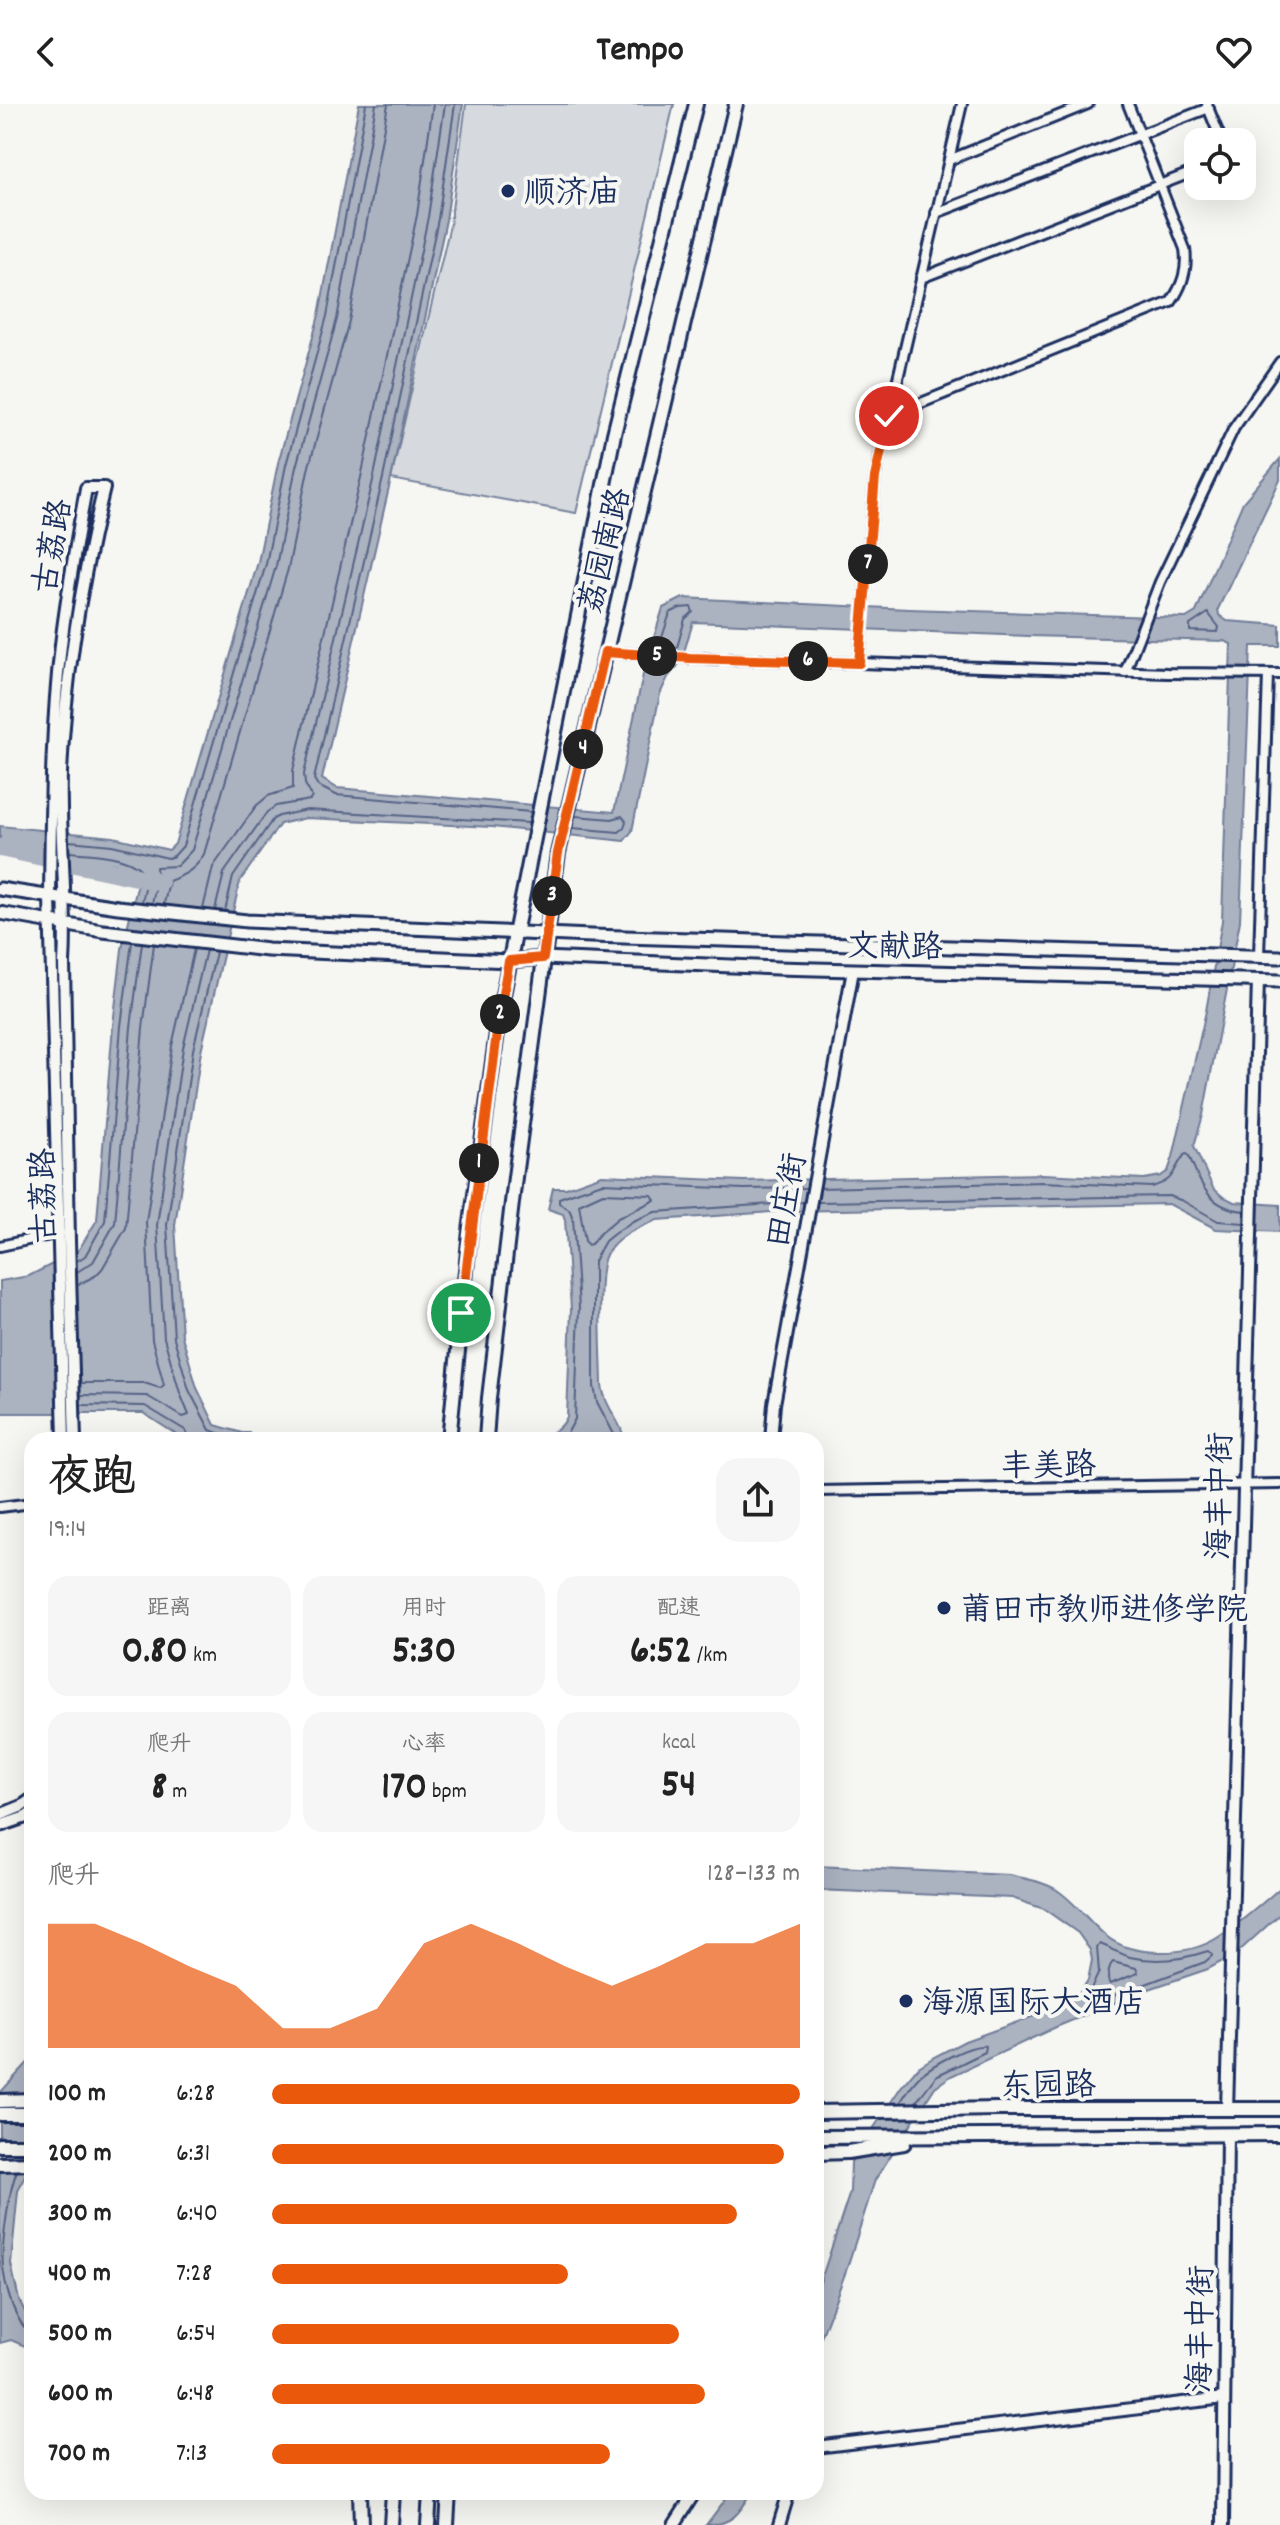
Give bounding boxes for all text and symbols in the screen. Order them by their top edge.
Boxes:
text: Tempo [596,26,684,78]
icon: back [24,30,68,74]
icon: heart [1212,30,1256,74]
map controls [1184,128,1256,200]
button: locate [1184,128,1256,200]
place label: 顺济庙 [524,173,620,219]
marker: 顺济庙 [499,182,517,200]
pin [855,382,923,450]
icon: check [867,394,911,438]
street label: 荔园南路 [570,484,646,619]
street label: 古荔路 [25,496,87,598]
pin: 7 [848,544,888,584]
text: 7 [864,548,872,579]
pin: 5 [637,636,677,676]
text: 5 [652,640,662,671]
pin: 6 [788,641,828,681]
text: 6 [803,645,813,676]
pin: 4 [563,729,603,769]
text: 4 [578,733,588,764]
pin: 3 [532,876,572,916]
text: 3 [547,880,557,911]
street label: 文献路 [847,926,943,974]
pin: 2 [480,994,520,1034]
text: 2 [495,998,505,1029]
pin: 1 [459,1143,499,1183]
text: 1 [477,1147,481,1178]
street label: 古荔路 [23,1148,71,1244]
street label: 田庄街 [758,1149,822,1252]
pin [427,1279,495,1347]
icon: arrive [439,1291,483,1335]
street label: 海丰中街 [1199,1432,1247,1560]
street label: 丰美路 [1000,1445,1096,1493]
text: 夜跑 [48,1450,136,1513]
button: share [716,1458,800,1542]
text: 19:14 [48,1512,86,1549]
place label: 莆田市教师进修学院 [960,1590,1248,1636]
text: 距离 [147,1594,191,1625]
text: 用时 [402,1594,446,1625]
text: 配速 [657,1594,701,1625]
marker: 莆田市教师进修学院 [935,1599,953,1617]
text: 0.80 [122,1625,188,1682]
text: 5:30 [392,1625,456,1682]
text: 6:52 [630,1625,692,1682]
text: km [188,1641,217,1672]
text: /km [692,1641,728,1672]
text: kcal [662,1728,695,1759]
text: 爬升 [147,1730,191,1761]
text: 心率 [402,1730,446,1761]
text: 54 [661,1759,696,1816]
text: 8 [151,1761,167,1818]
text: 170 [381,1761,427,1818]
text: m [167,1777,187,1808]
text: bpm [427,1777,467,1808]
text: 128–133 m [707,1856,800,1893]
text: 爬升 [48,1859,100,1896]
place label: 海源国际大酒店 [922,1983,1146,2029]
marker: 海源国际大酒店 [897,1992,915,2010]
street label: 东园路 [1000,2065,1096,2113]
text: 100 m [48,2076,106,2113]
text: 6:28 [176,2076,215,2113]
text: 200 m [48,2136,112,2173]
text: 6:31 [176,2136,210,2173]
text: 300 m [48,2196,112,2233]
text: 6:40 [176,2196,218,2233]
text: 400 m [48,2256,111,2293]
text: 7:28 [176,2256,212,2293]
street label: 海丰中街 [1180,2265,1228,2393]
text: 500 m [48,2316,112,2353]
text: 6:54 [176,2316,216,2353]
text: 600 m [48,2376,113,2413]
text: 6:48 [176,2376,214,2413]
text: 700 m [48,2436,110,2473]
text: 7:13 [176,2436,208,2473]

